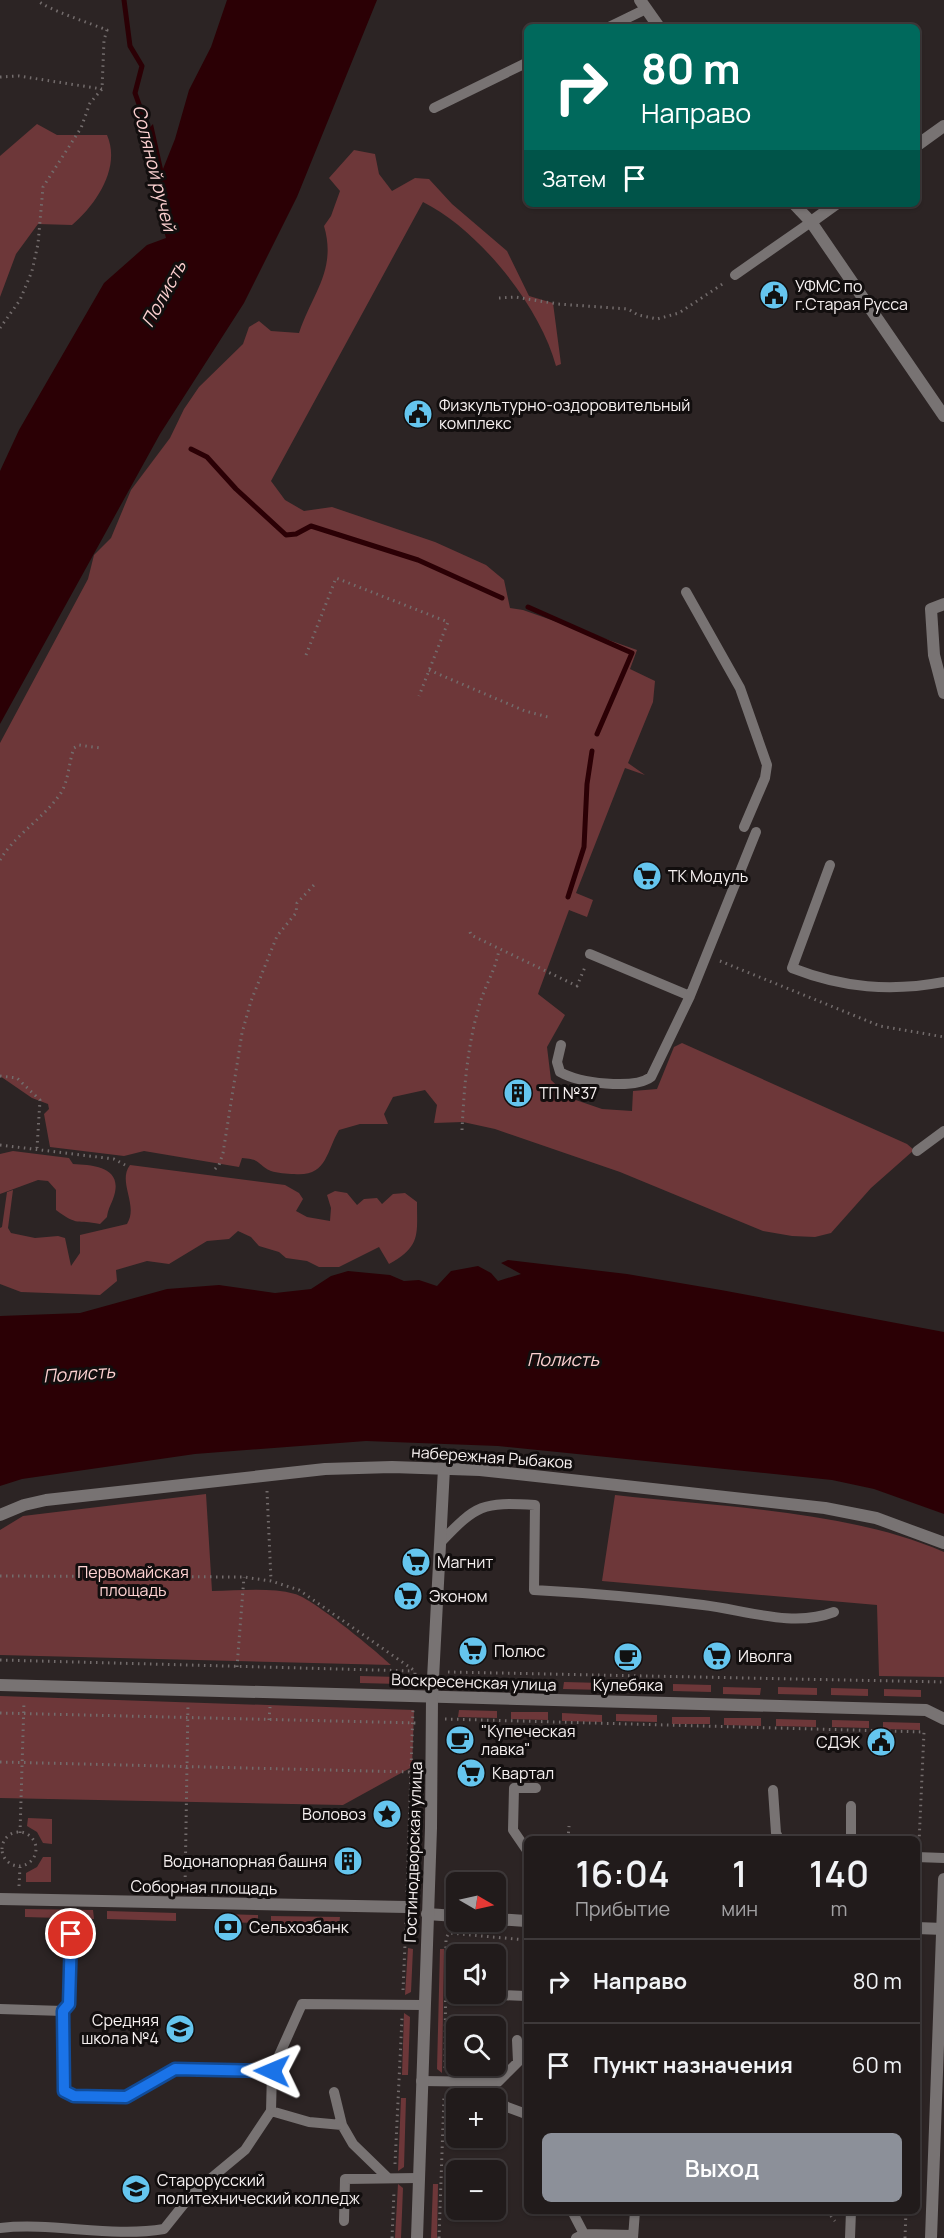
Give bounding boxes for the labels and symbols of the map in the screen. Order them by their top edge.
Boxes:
water label: Соляной ручей [128,102,183,235]
water label: Полисть [135,256,191,331]
place label: УФМС по г.Старая Русса [795,275,908,315]
public building icon: УФМС по г.Старая Русса [758,279,790,311]
place label: Физкультурно-оздоровительный комплекс [439,394,690,434]
public building icon: Физкультурно-оздоровительный комплекс [402,398,434,430]
supermarket icon: ТК Модуль [631,860,663,892]
place label: ТК Модуль [668,865,748,887]
building icon: ТП №37 [502,1077,534,1109]
place label: ТП №37 [539,1082,597,1104]
water label: Полисть [527,1347,599,1371]
water label: Полисть [42,1358,116,1387]
street label: набережная Рыбаков [411,1440,574,1474]
supermarket icon: Магнит [400,1546,432,1578]
place label: Магнит [437,1551,493,1573]
park label: Первомайская площадь [77,1561,189,1601]
supermarket icon: Эконом [392,1580,424,1612]
place label: Эконом [429,1585,487,1607]
supermarket icon: Полюс [457,1635,489,1667]
place label: Полюс [494,1640,545,1662]
supermarket icon: Иволга [701,1640,733,1672]
cafe icon: Кулебяка [612,1641,644,1673]
place label: Иволга [738,1645,792,1667]
street label: Воскресенская улица [391,1668,557,1696]
place label: Кулебяка [593,1674,663,1696]
place label: "Купеческая лавка" [481,1720,576,1760]
cafe icon: "Купеческая лавка" [444,1724,476,1756]
public building icon: СДЭК [865,1726,897,1758]
place label: СДЭК [816,1731,861,1753]
supermarket icon: Квартал [455,1757,487,1789]
street label: Гостинодворская улица [399,1761,427,1943]
place label: Квартал [492,1762,554,1784]
place icon: Воловоз [371,1798,403,1830]
place label: Воловоз [302,1803,366,1825]
building icon: Водонапорная башня [332,1845,364,1877]
place label: Водонапорная башня [163,1850,327,1872]
north arrow [446,1872,506,1932]
street label: Соборная площадь [130,1875,278,1899]
pin [45,1908,96,1959]
bank icon: Сельхозбанк [212,1911,244,1943]
place label: Сельхозбанк [249,1916,350,1938]
place label: Средняя школа №4 [81,2009,159,2049]
school or university icon: Средняя школа №4 [164,2013,196,2045]
position arrow [240,2039,304,2103]
place label: Старорусский политехнический колледж [157,2169,361,2209]
school or university icon: Старорусский политехнический колледж [120,2173,152,2205]

